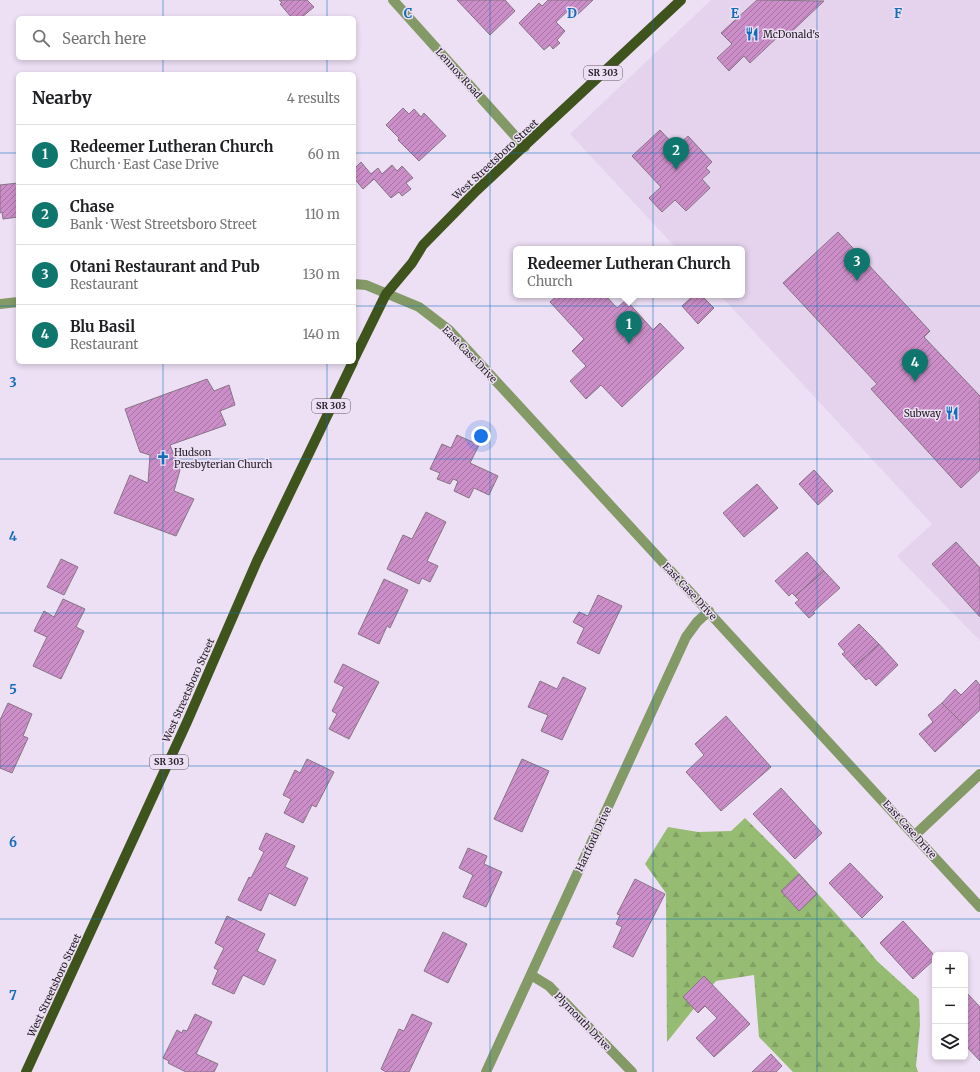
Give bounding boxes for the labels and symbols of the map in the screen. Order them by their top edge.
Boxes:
text: C [404,5,413,22]
text: D [567,5,577,22]
text: E [731,5,740,22]
text: F [894,5,902,22]
restaurant icon: McDonald's [744,26,760,42]
place label: McDonald's [763,28,820,41]
street label: Lennox Road [433,46,485,101]
road number: SR 303 [584,66,622,80]
street label: West Streetsboro Street [449,116,541,203]
pin: 2 [663,137,689,170]
pin: 3 [844,248,870,281]
pin: 1 [616,311,642,344]
street label: East Case Drive [439,323,500,385]
pin: 4 [902,349,928,382]
text: 3 [9,374,17,391]
road number: SR 303 [312,399,350,413]
restaurant icon: Subway [944,405,960,421]
place label: Subway [904,407,941,420]
your location [471,426,491,446]
place label: Hudson Presbyterian Church [174,446,273,471]
church icon: Hudson Presbyterian Church [155,450,171,466]
text: 4 [9,528,18,545]
street label: East Case Drive [660,560,720,623]
street label: West Streetsboro Street [159,636,217,745]
text: 5 [9,681,17,698]
road number: SR 303 [150,755,188,769]
street label: East Case Drive [880,798,939,861]
street label: Hartford Drive [573,805,614,874]
text: 6 [9,834,17,851]
street label: West Streetsboro Street [24,931,84,1040]
text: 7 [9,987,17,1004]
street label: Plymouth Drive [552,990,614,1053]

